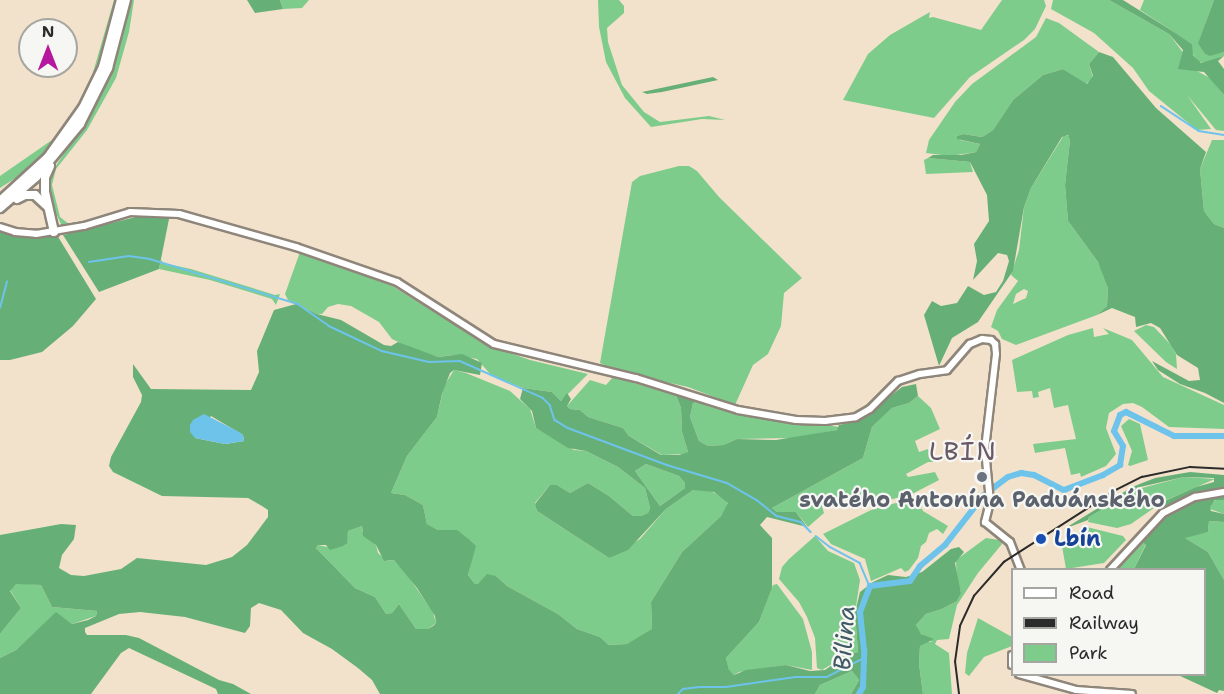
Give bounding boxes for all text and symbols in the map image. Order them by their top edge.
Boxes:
north arrow [18,18,78,78]
text: N [42,21,54,42]
district label: LBÍN [929,435,997,467]
marker: svatého Antonína Paduánského [975,470,989,484]
place label: svatého Antonína Paduánského [799,487,1165,513]
place label: Lbín [1054,526,1101,552]
marker: Lbín [1032,530,1050,548]
legend [1011,568,1206,676]
text: Road [1069,581,1114,605]
water label: Bílina [828,604,862,672]
text: Railway [1069,611,1139,635]
text: Park [1069,641,1108,665]

